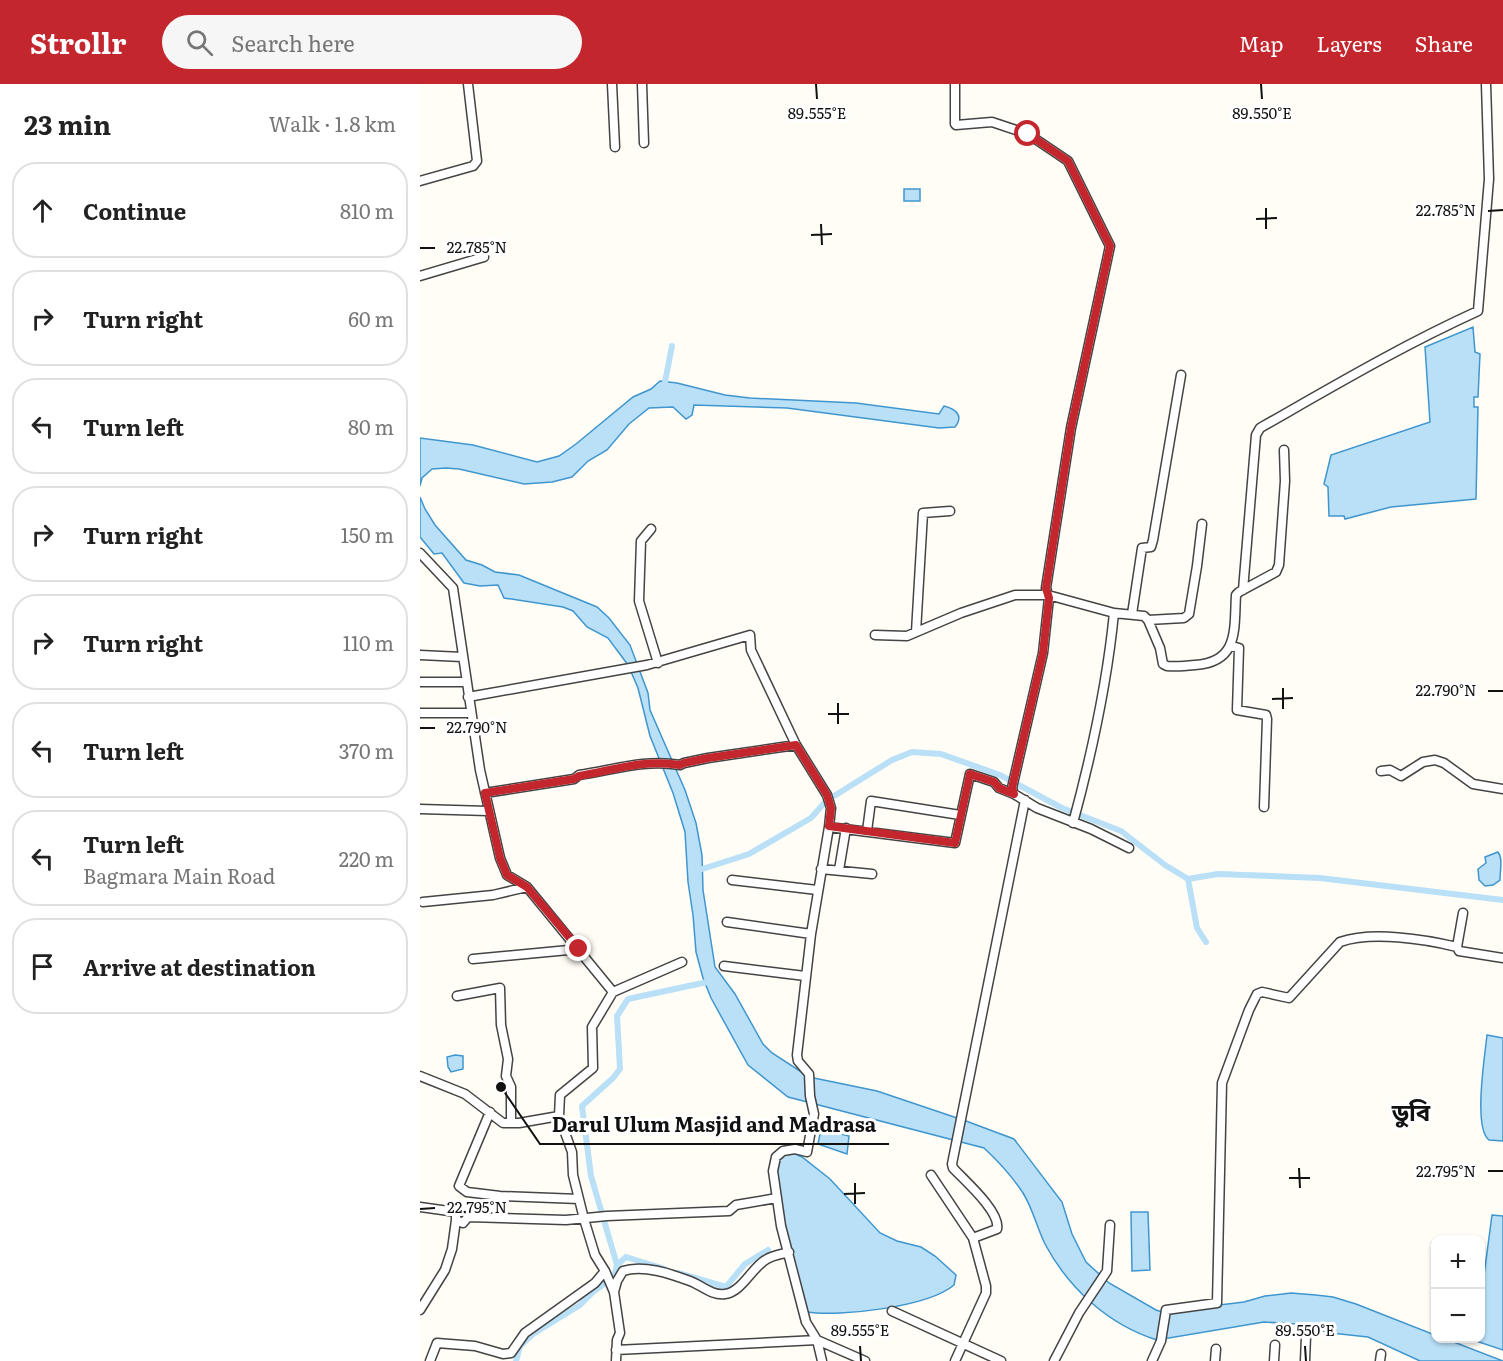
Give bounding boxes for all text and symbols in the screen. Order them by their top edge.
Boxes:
search box [162,15,582,69]
text: Strollr [30,21,126,63]
icon: search [183,26,216,59]
text: Search here [231,26,355,59]
text: Map [1239,27,1284,58]
text: Layers [1317,27,1382,58]
text: Share [1415,27,1473,58]
text: 89.555°E [788,101,846,124]
text: 89.550°E [1232,101,1292,124]
text: 23 min [24,104,111,143]
text: Walk · 1.8 km [269,108,396,138]
route start [1014,120,1040,146]
icon: ahead [26,194,59,227]
text: Continue [83,194,186,227]
text: 810 m [340,195,394,225]
text: 22.785°N [1416,198,1476,221]
text: 22.785°N [447,235,507,258]
icon: right [26,302,59,335]
text: Turn right [83,302,203,335]
text: 60 m [348,303,394,333]
icon: left [26,410,59,443]
text: Turn left [83,410,184,443]
text: 80 m [348,411,394,441]
icon: right [26,518,59,551]
text: Turn right [83,518,203,551]
text: 150 m [341,519,394,549]
icon: right [26,626,59,659]
text: Turn right [83,626,203,659]
text: 110 m [343,627,394,657]
text: 22.790°N [1416,678,1476,701]
text: 22.790°N [447,715,507,738]
icon: left [26,734,59,767]
text: Turn left [83,734,184,767]
text: 370 m [339,735,394,765]
text: Turn left [83,827,184,860]
icon: left [26,842,59,875]
text: 220 m [339,843,394,873]
text: Bagmara Main Road [83,860,275,890]
route end [565,935,591,961]
icon: arrive [26,950,59,983]
text: Arrive at destination [83,950,316,983]
district label: ডুবি [1391,1093,1431,1128]
callout: Darul Ulum Masjid and Madrasa [540,1106,889,1144]
text: Darul Ulum Masjid and Madrasa [552,1108,877,1138]
text: 22.795°N [1416,1159,1476,1182]
text: 22.795°N [447,1195,507,1218]
map controls [1431,1235,1485,1343]
button: + [1431,1235,1485,1289]
button: − [1431,1289,1485,1343]
text: 89.555°E [831,1318,889,1341]
text: 89.550°E [1275,1318,1335,1341]

